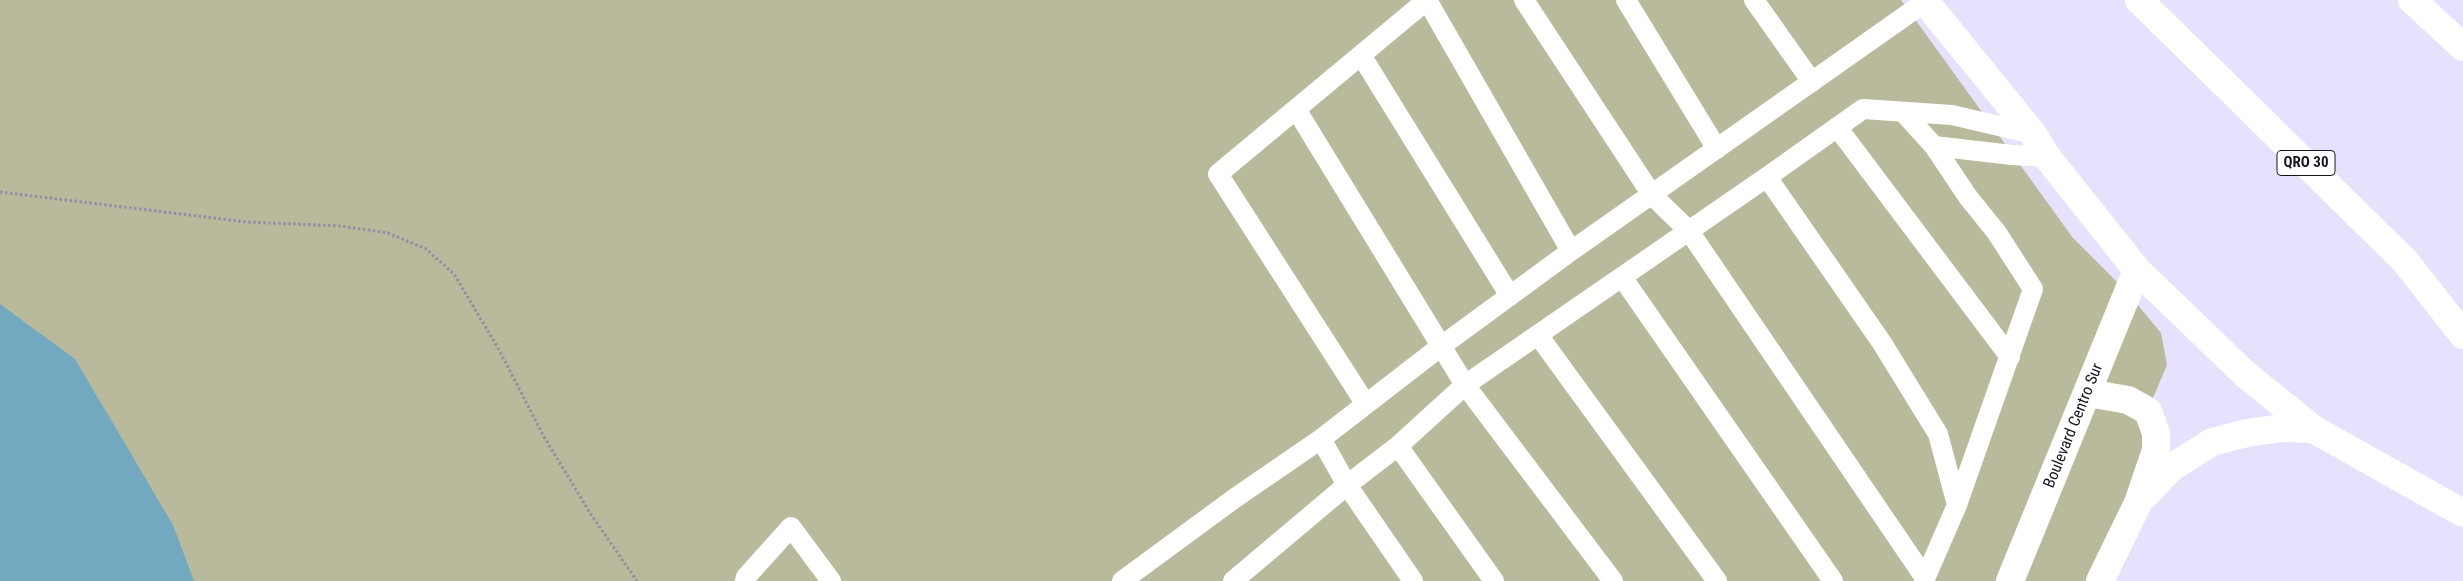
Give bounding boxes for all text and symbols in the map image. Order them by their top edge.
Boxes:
road number: QRO 30 [2277,150,2335,176]
street label: Boulevard Centro Sur [2040,361,2108,491]

